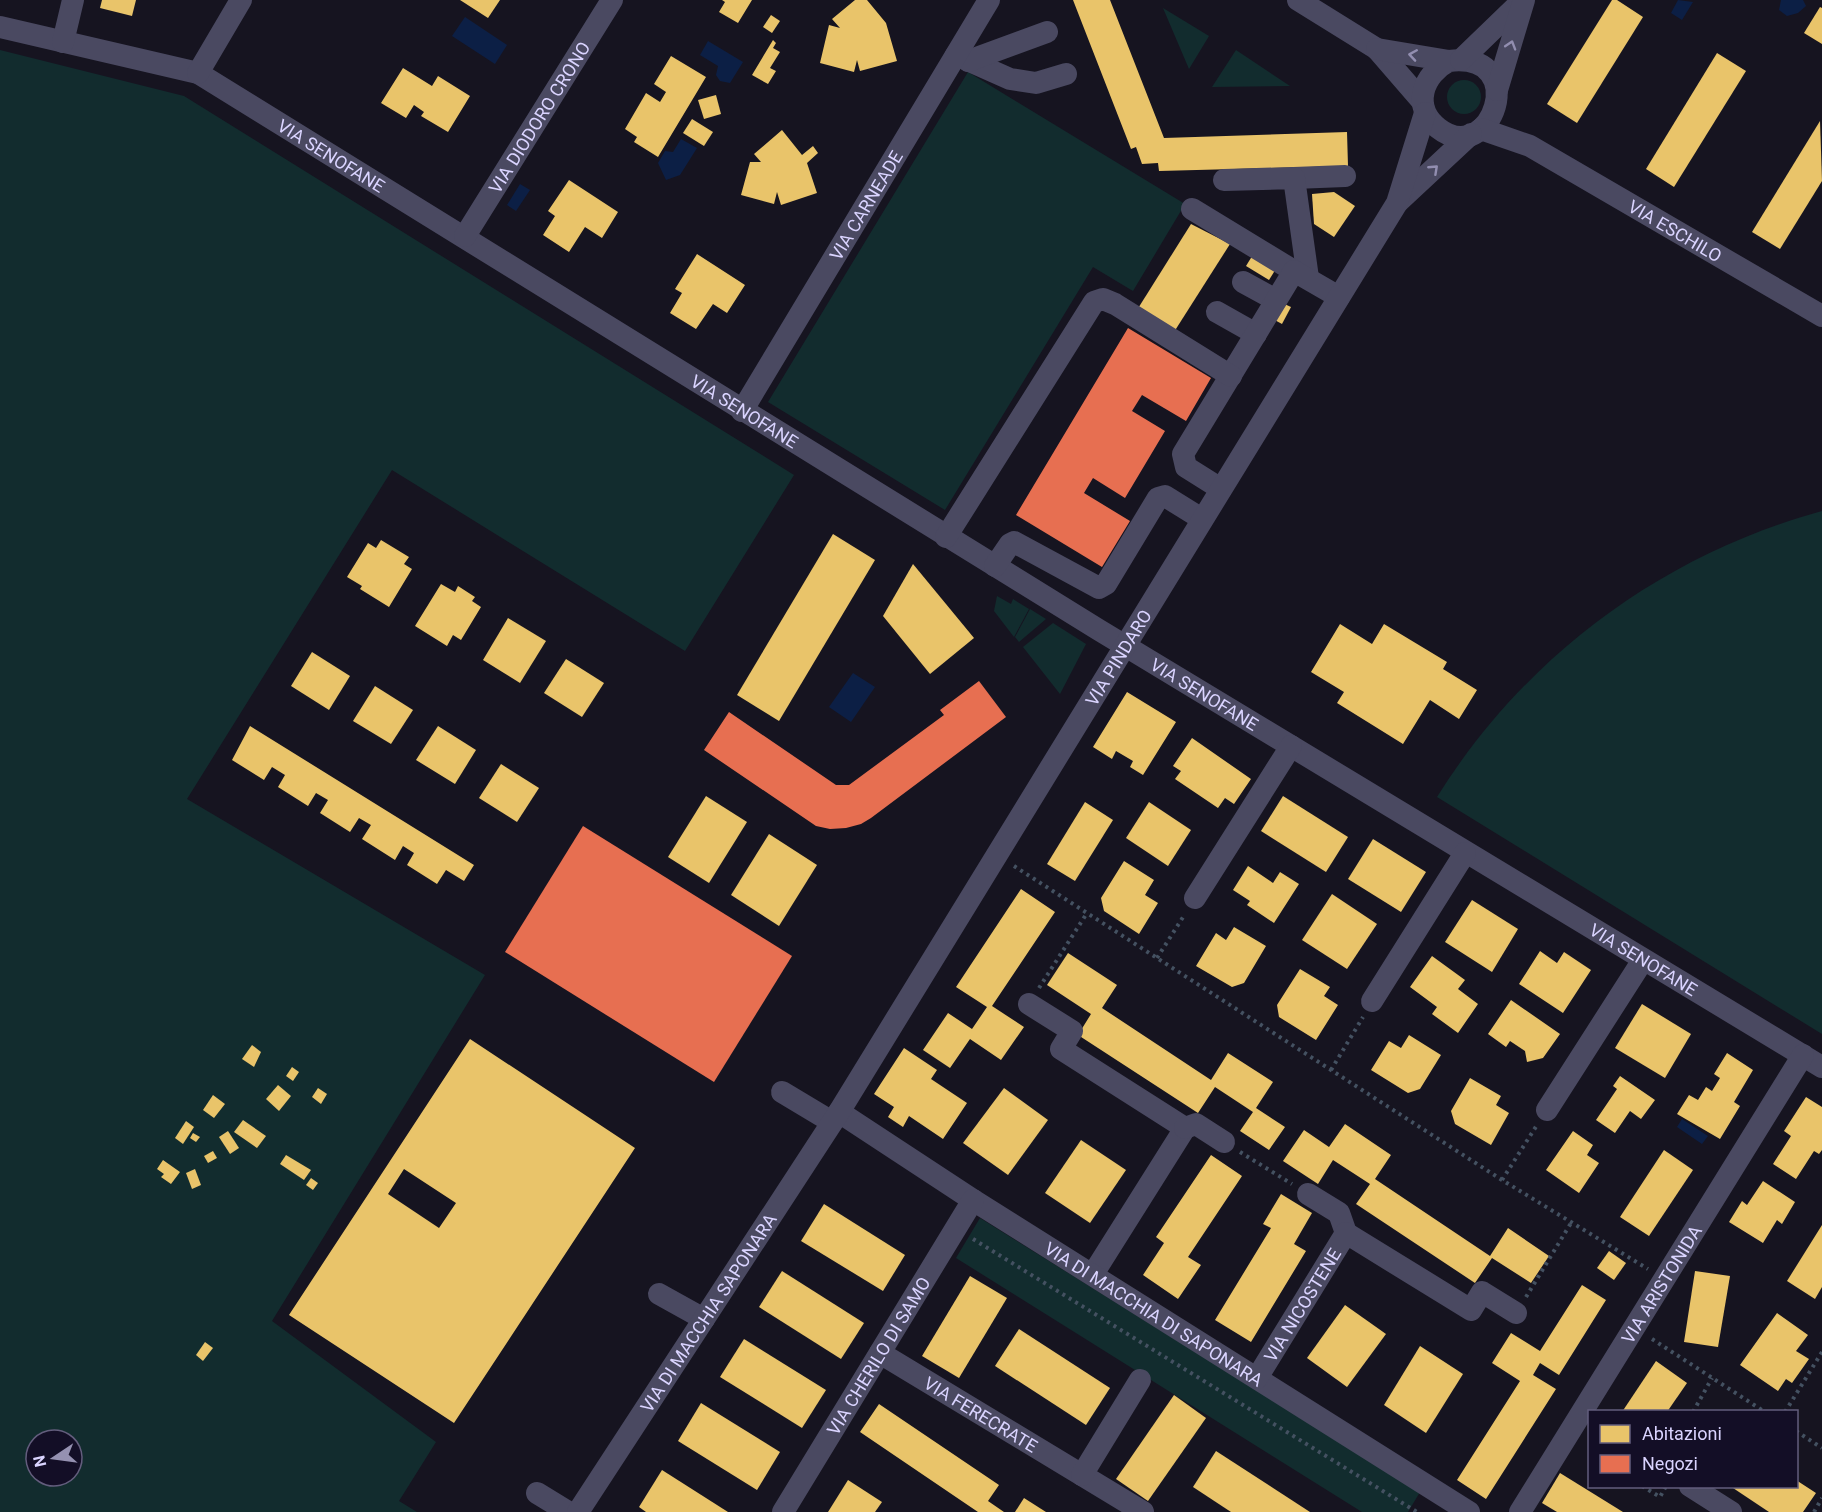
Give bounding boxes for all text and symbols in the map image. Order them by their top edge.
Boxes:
street label: VIA DIODORO CRONO [484,38,594,197]
one-way arrow [1504,40,1516,51]
one-way arrow [1409,49,1418,61]
street label: VIA SENOFANE [274,114,389,196]
street label: VIA CARNEADE [825,147,907,264]
one-way arrow [1428,165,1438,176]
street label: VIA ESCHILO [1625,195,1726,266]
street label: VIA SENOFANE [687,370,802,452]
street label: VIA PINDARO [1081,606,1155,709]
street label: VIA SENOFANE [1147,653,1262,734]
street label: VIA SENOFANE [1586,919,1701,1000]
street label: VIA DI MACCHIA SAPONARA [636,1209,781,1416]
street label: VIA ARISTONIDA [1617,1221,1706,1347]
street label: VIA DI MACCHIA DI SAPONARA [1041,1237,1267,1390]
street label: VIA NICOSTENE [1259,1244,1345,1365]
street label: VIA CHERILO DI SAMO [822,1273,934,1439]
street label: VIA FERECRATE [920,1372,1041,1456]
legend [1588,1410,1798,1488]
text: Abitazioni [1642,1423,1722,1444]
north arrow [24,1428,84,1488]
text: Negozi [1642,1453,1698,1474]
text: N [29,1454,50,1469]

